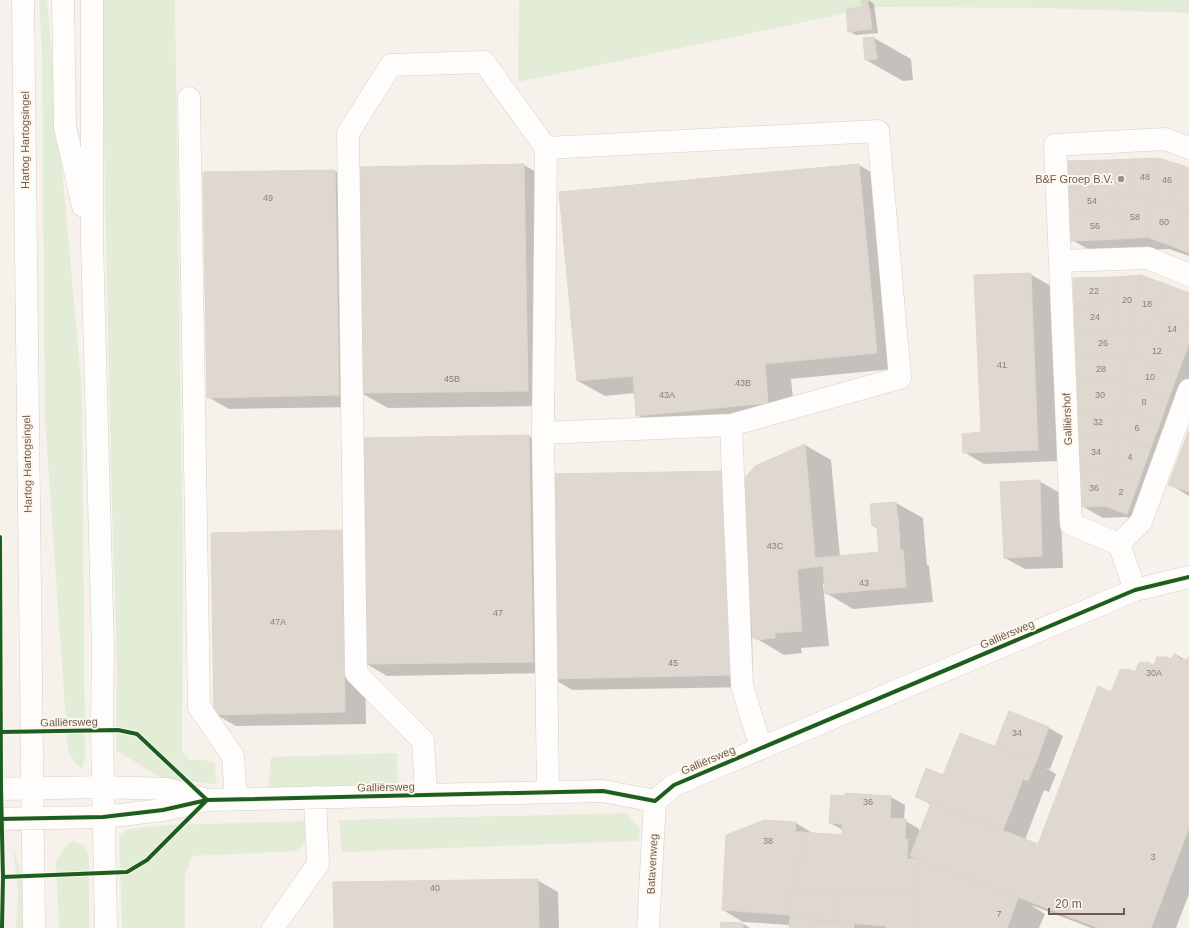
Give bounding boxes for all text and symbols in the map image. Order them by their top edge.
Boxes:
street label: Hartog Hartogsingel [19,91,31,189]
house number: 48 [1140,172,1150,182]
place label: B&F Groep B.V. [1035,173,1113,185]
marker: B&F Groep B.V. [1116,174,1126,184]
house number: 46 [1162,175,1172,185]
house number: 49 [263,193,273,203]
house number: 54 [1087,196,1097,206]
house number: 58 [1130,212,1140,222]
house number: 60 [1159,217,1169,227]
house number: 56 [1090,221,1100,231]
house number: 22 [1089,286,1099,296]
house number: 20 [1122,295,1132,305]
house number: 18 [1142,299,1152,309]
house number: 24 [1090,312,1100,322]
house number: 14 [1167,324,1177,334]
house number: 26 [1098,338,1108,348]
house number: 12 [1152,346,1162,356]
house number: 41 [997,360,1007,370]
house number: 28 [1096,364,1106,374]
house number: 10 [1145,372,1155,382]
house number: 45B [444,374,460,384]
house number: 43B [735,378,751,388]
house number: 43A [659,390,675,400]
house number: 30 [1095,390,1105,400]
street label: Galliërshof [1060,392,1074,445]
house number: 8 [1141,397,1147,407]
street label: Hartog Hartogsingel [20,415,34,513]
house number: 32 [1093,417,1103,427]
house number: 6 [1134,423,1140,433]
house number: 34 [1091,447,1101,457]
house number: 4 [1127,452,1133,462]
house number: 36 [1089,483,1099,493]
house number: 2 [1118,487,1124,497]
house number: 43C [767,541,784,551]
house number: 43 [859,578,869,588]
house number: 47 [493,608,503,618]
house number: 47A [270,617,286,627]
street label: Galliërsweg [978,617,1036,651]
house number: 45 [668,658,678,668]
house number: 30A [1146,668,1162,678]
street label: Galliërsweg [40,715,98,729]
house number: 34 [1012,728,1022,738]
street label: Galliërsweg [679,743,737,777]
street label: Galliërsweg [357,780,415,794]
house number: 36 [863,797,873,807]
street label: Batavenweg [644,833,660,895]
house number: 38 [763,836,773,846]
house number: 3 [1150,852,1156,862]
house number: 40 [430,883,440,893]
scale bar [1049,890,1124,916]
text: 20 m [1055,897,1082,911]
house number: 7 [996,909,1002,919]

